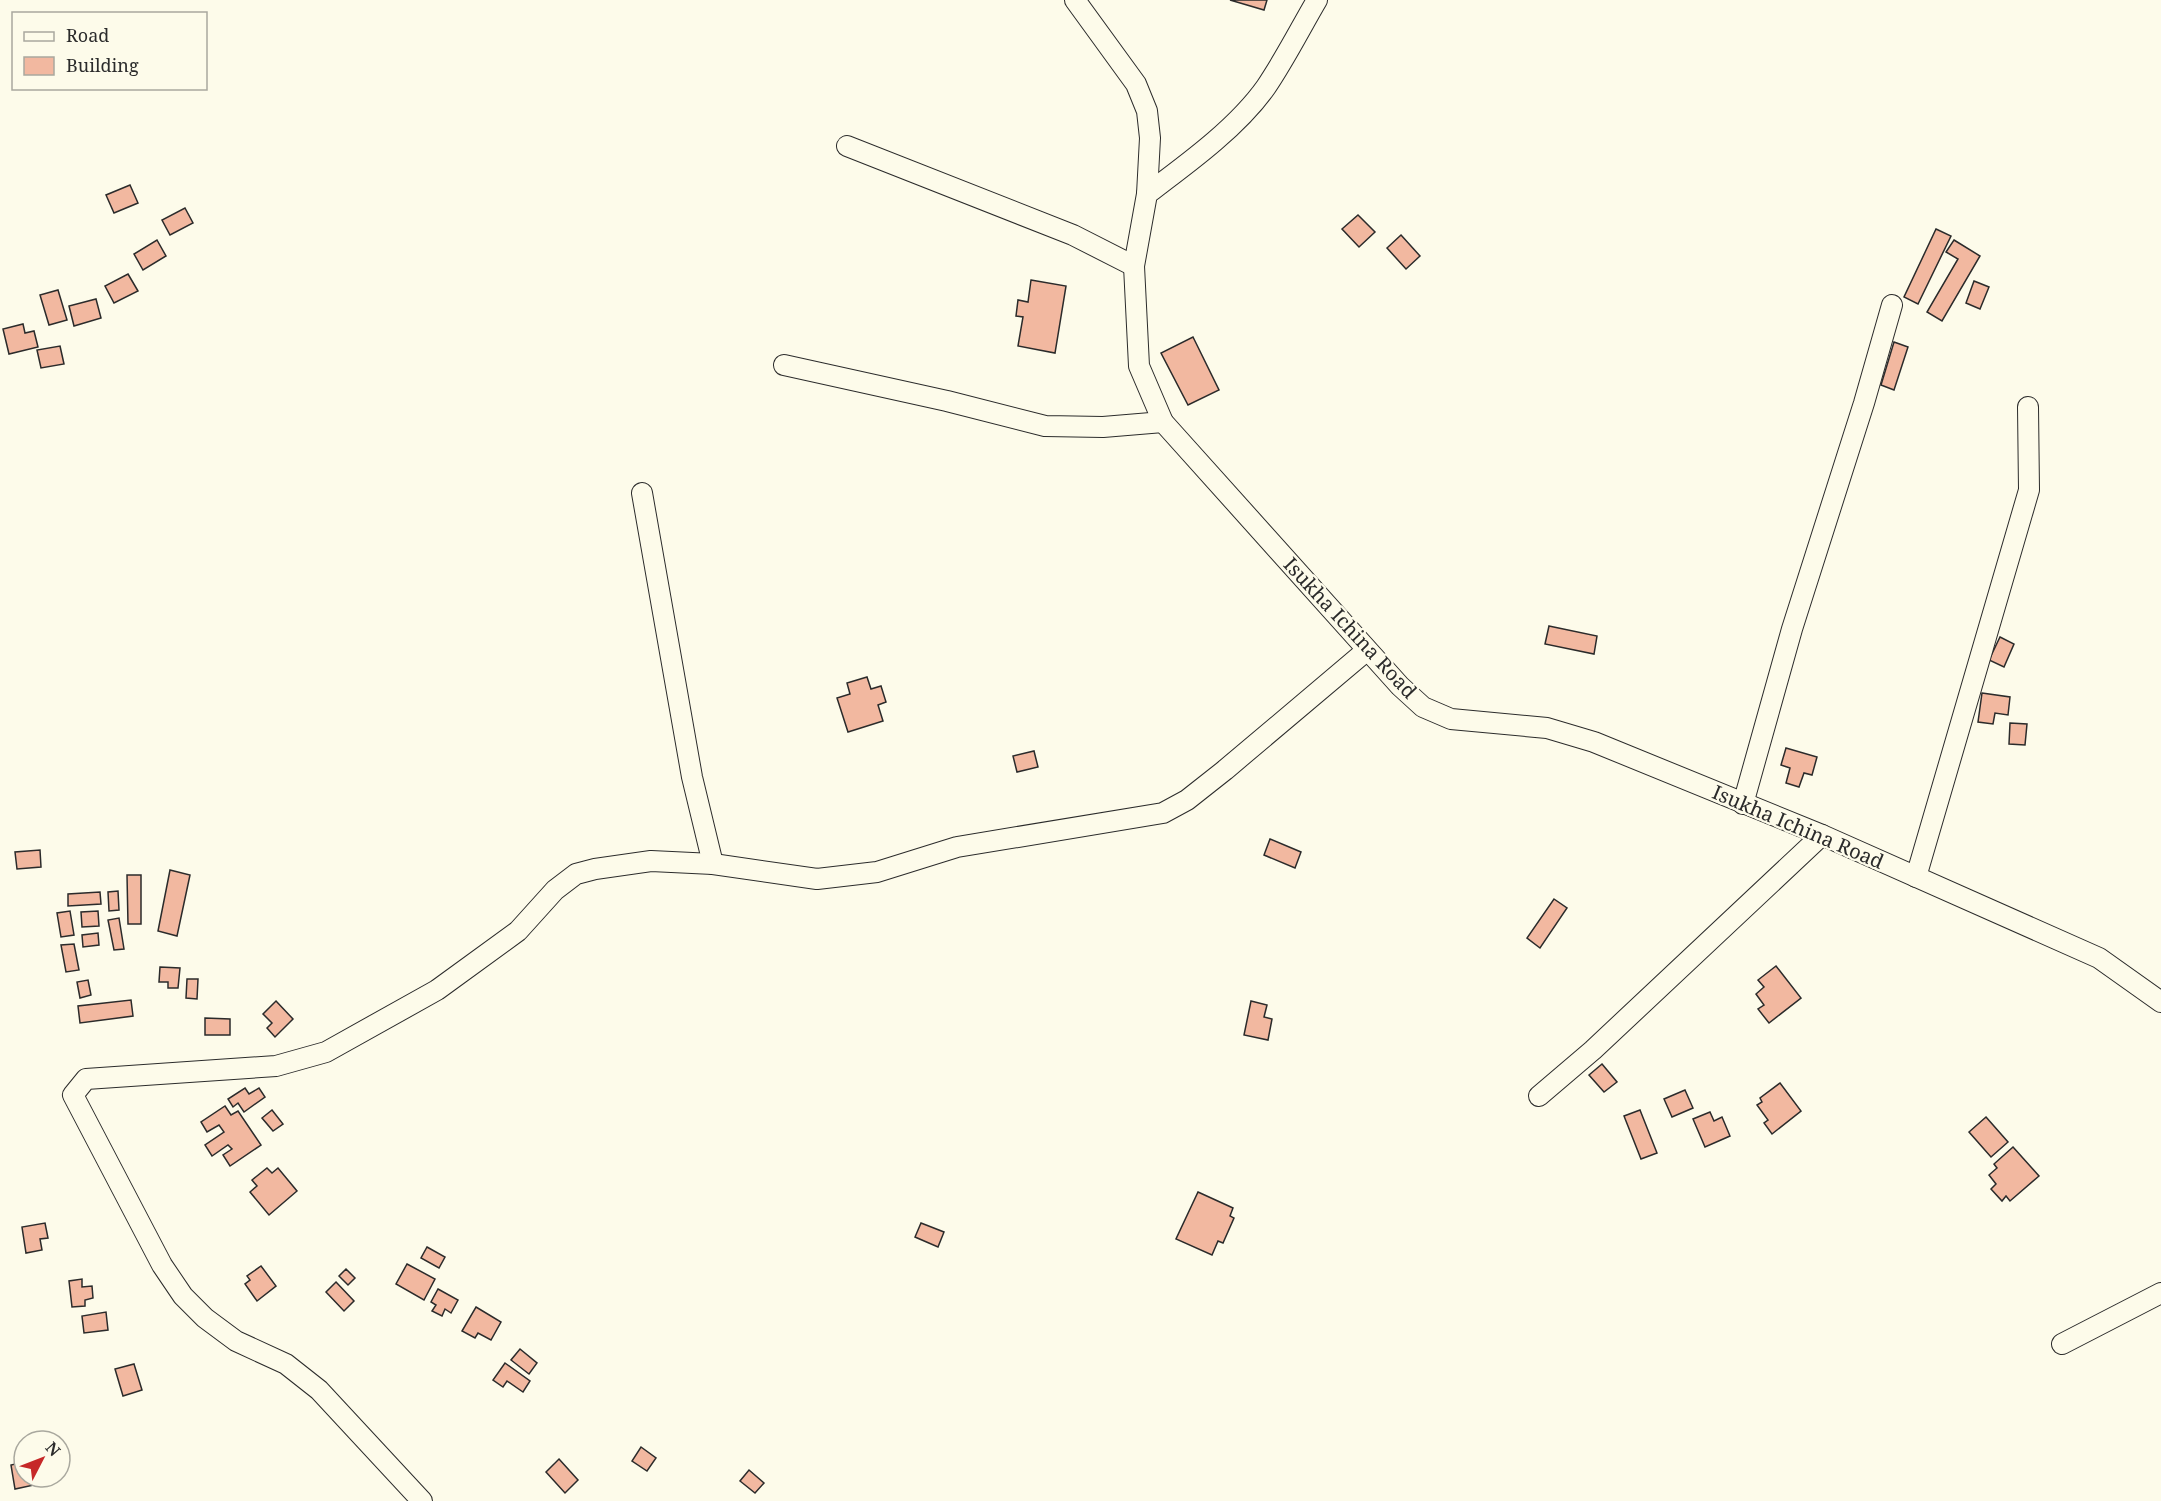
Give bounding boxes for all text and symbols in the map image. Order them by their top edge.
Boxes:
legend [12,12,207,90]
text: Road [66,23,109,47]
text: Building [66,53,139,77]
street label: Isukha Ichina Road [1278,551,1423,704]
street label: Isukha Ichina Road [1708,778,1888,875]
north arrow [12,1429,72,1489]
text: N [41,1437,66,1461]

